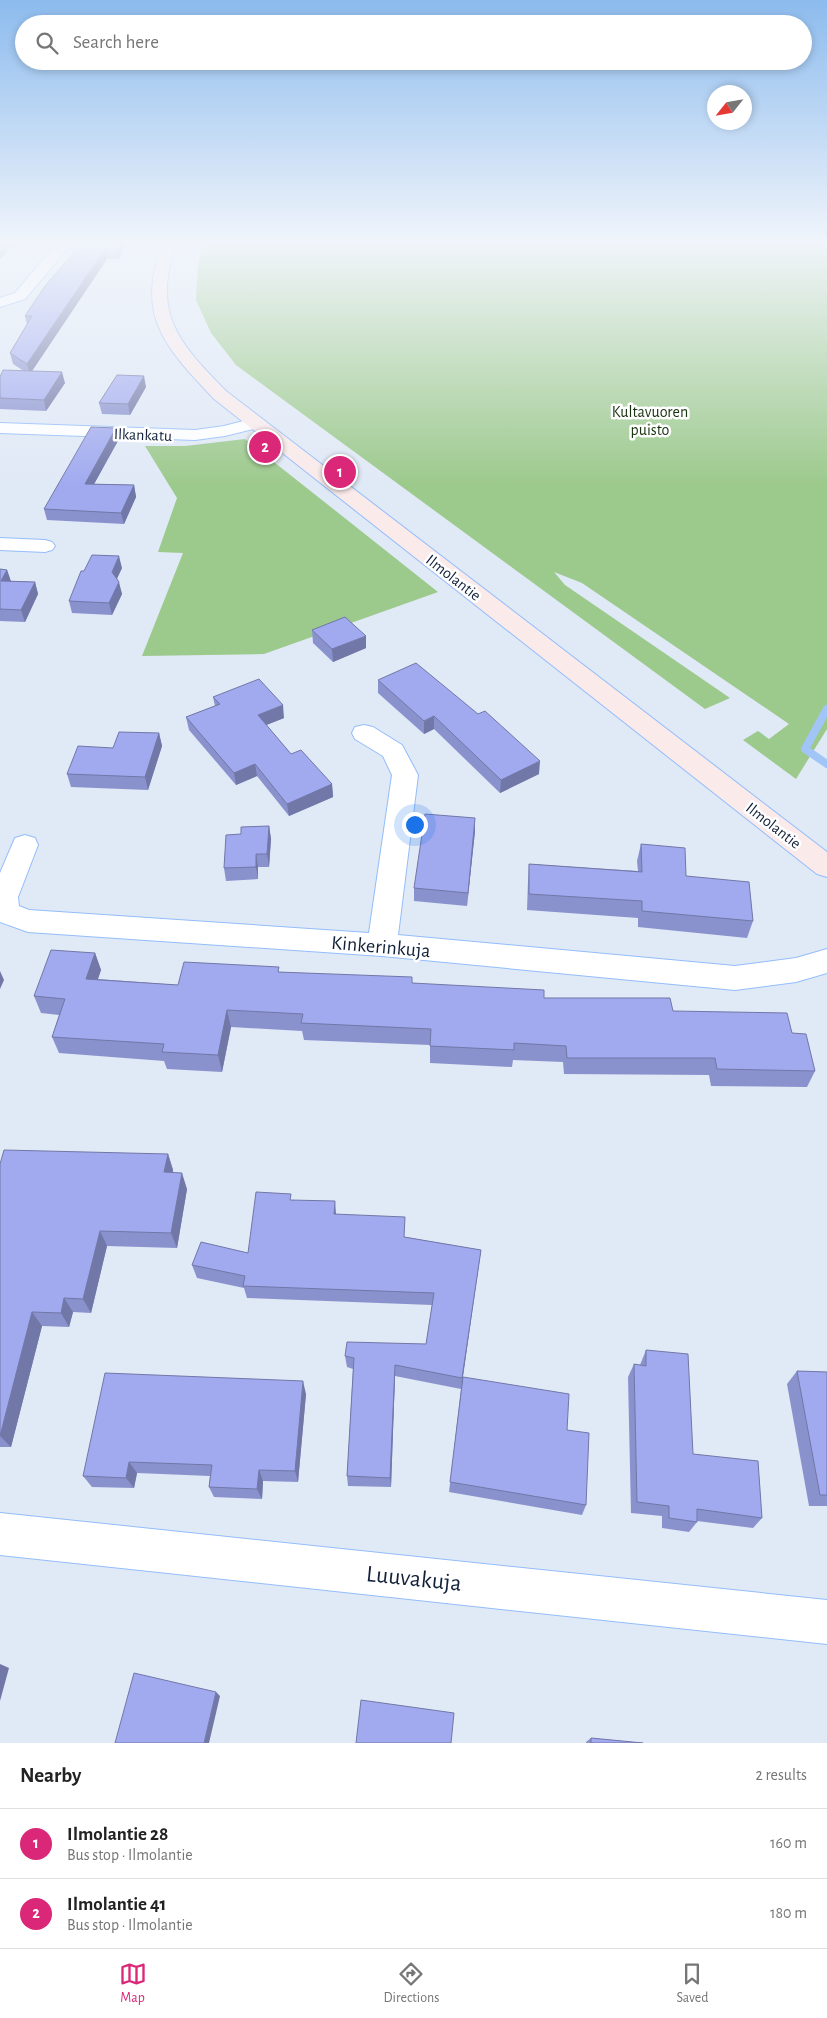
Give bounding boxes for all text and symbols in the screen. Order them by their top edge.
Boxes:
search box [15,15,812,70]
icon: search [33,29,61,57]
text: Search here [73,33,159,52]
north arrow [707,85,752,130]
park label: Kultavuoren puisto [612,404,688,438]
street label: Ilkankatu [114,426,172,444]
pin: 2 [249,428,281,466]
pin: 1 [324,453,356,491]
street label: Ilmolantie [423,552,484,604]
street label: Ilmolantie [743,800,804,852]
your location [402,812,428,838]
street label: Kinkerinkuja [330,933,431,961]
street label: Luuvakuja [365,1562,463,1596]
text: Nearby [20,1765,81,1786]
text: 2 results [755,1767,807,1783]
text: Ilmolantie 28 [67,1825,168,1844]
text: 1 [33,1835,39,1851]
text: 160 m [770,1835,807,1851]
text: Bus stop · Ilmolantie [67,1847,193,1863]
text: Ilmolantie 41 [67,1895,166,1914]
text: 2 [32,1905,40,1921]
text: 180 m [770,1905,807,1921]
text: Bus stop · Ilmolantie [67,1917,193,1933]
tab: Map [119,1960,147,2007]
tab: Directions [384,1960,439,2007]
tab: Saved [676,1960,708,2007]

